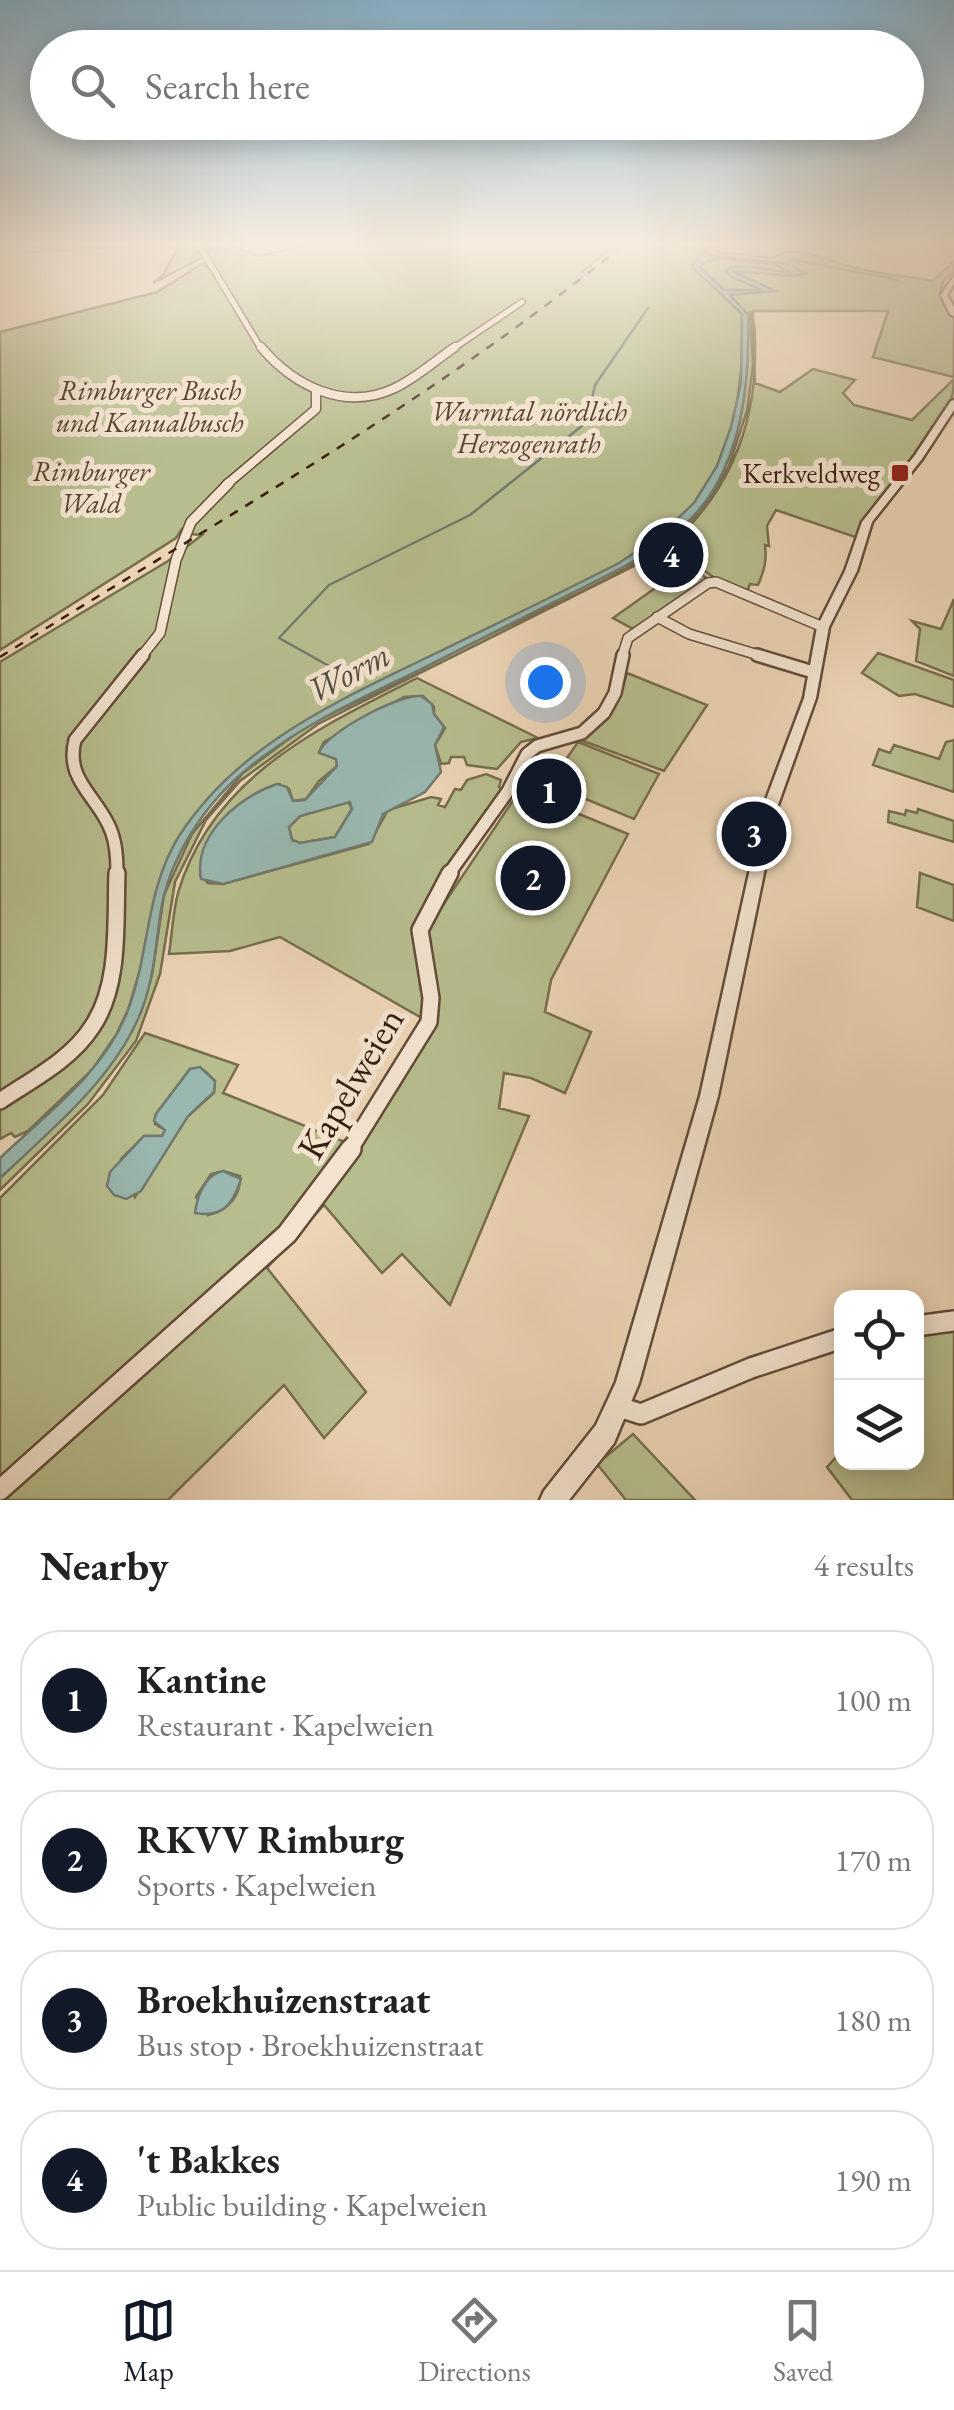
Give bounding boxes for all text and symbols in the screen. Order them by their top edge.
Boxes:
search box [30,30,924,140]
icon: search [65,58,120,113]
text: Search here [145,61,310,110]
park label: Rimburger Busch und Kanualbusch [56,372,244,440]
park label: Wurmtal nördlich Herzogenrath [431,393,627,461]
park label: Rimburger Wald [32,453,151,521]
place label: Kerkveldweg [743,455,881,491]
marker: Kerkveldweg [889,462,911,484]
pin: 4 [638,518,704,592]
water label: Worm [299,632,397,712]
your location [520,657,571,708]
pin: 1 [516,754,582,828]
pin: 3 [722,796,786,872]
pin: 2 [500,840,566,916]
street label: Kapelweien [286,998,414,1168]
map controls [834,1290,924,1470]
button: locate [834,1290,924,1380]
button: layers [834,1380,924,1470]
text: Nearby [40,1538,169,1593]
text: 4 results [814,1544,914,1586]
text: Kantine [137,1655,266,1704]
text: 1 [66,1679,83,1721]
text: 100 m [835,1679,912,1721]
text: Restaurant · Kapelweien [137,1704,434,1746]
text: RKVV Rimburg [137,1815,404,1864]
text: 2 [66,1839,83,1881]
text: 170 m [835,1839,912,1881]
text: Sports · Kapelweien [137,1864,377,1906]
text: Broekhuizenstraat [137,1975,430,2024]
text: 3 [66,1999,83,2041]
text: 180 m [835,1999,912,2041]
text: Bus stop · Broekhuizenstraat [137,2024,484,2066]
text: 't Bakkes [137,2135,280,2184]
text: 4 [66,2159,83,2201]
text: 190 m [835,2159,912,2201]
text: Public building · Kapelweien [137,2184,488,2226]
tab: Map [121,2293,176,2389]
tab: Directions [418,2293,531,2389]
tab: Saved [773,2293,833,2389]

